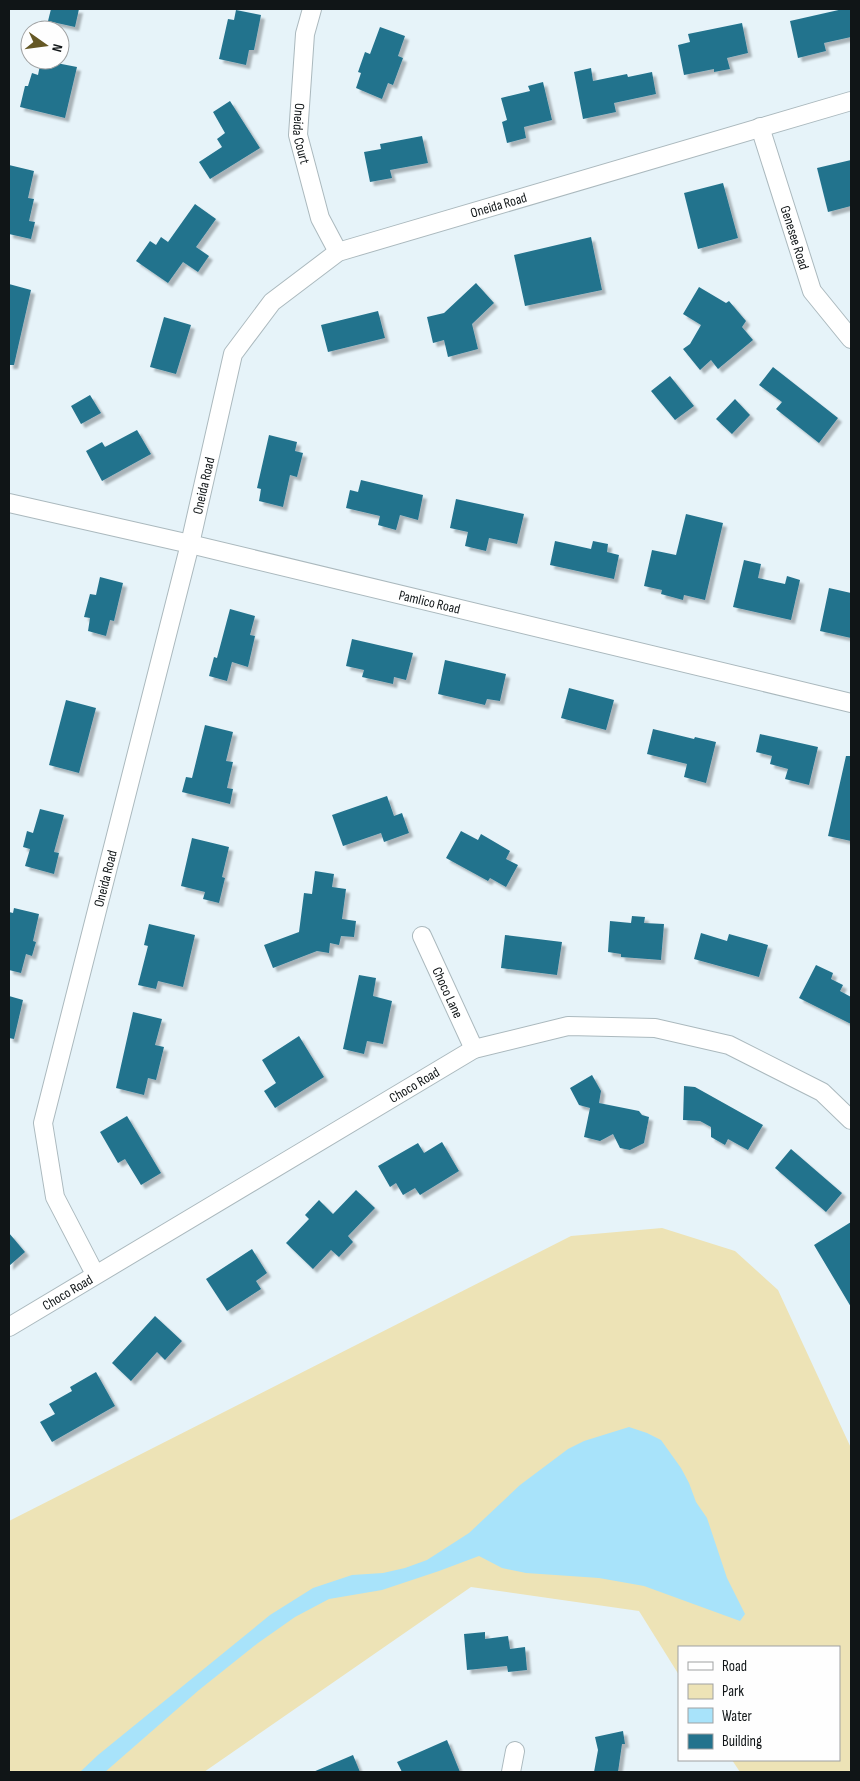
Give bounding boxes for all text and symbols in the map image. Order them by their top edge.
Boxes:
north arrow [20,20,70,70]
text: N [48,42,66,54]
street label: Oneida Court [289,103,314,166]
street label: Oneida Road [468,188,529,221]
street label: Genesee Road [777,203,813,272]
street label: Oneida Road [189,455,218,516]
street label: Pamlico Road [397,586,462,617]
street label: Oneida Road [90,848,120,909]
street label: Choco Lane [429,964,467,1021]
street label: Choco Road [386,1063,442,1106]
street label: Choco Road [39,1270,96,1314]
legend [678,1646,840,1761]
text: Road [722,1657,747,1676]
text: Park [722,1682,744,1701]
text: Water [722,1707,753,1726]
text: Building [722,1732,762,1751]

